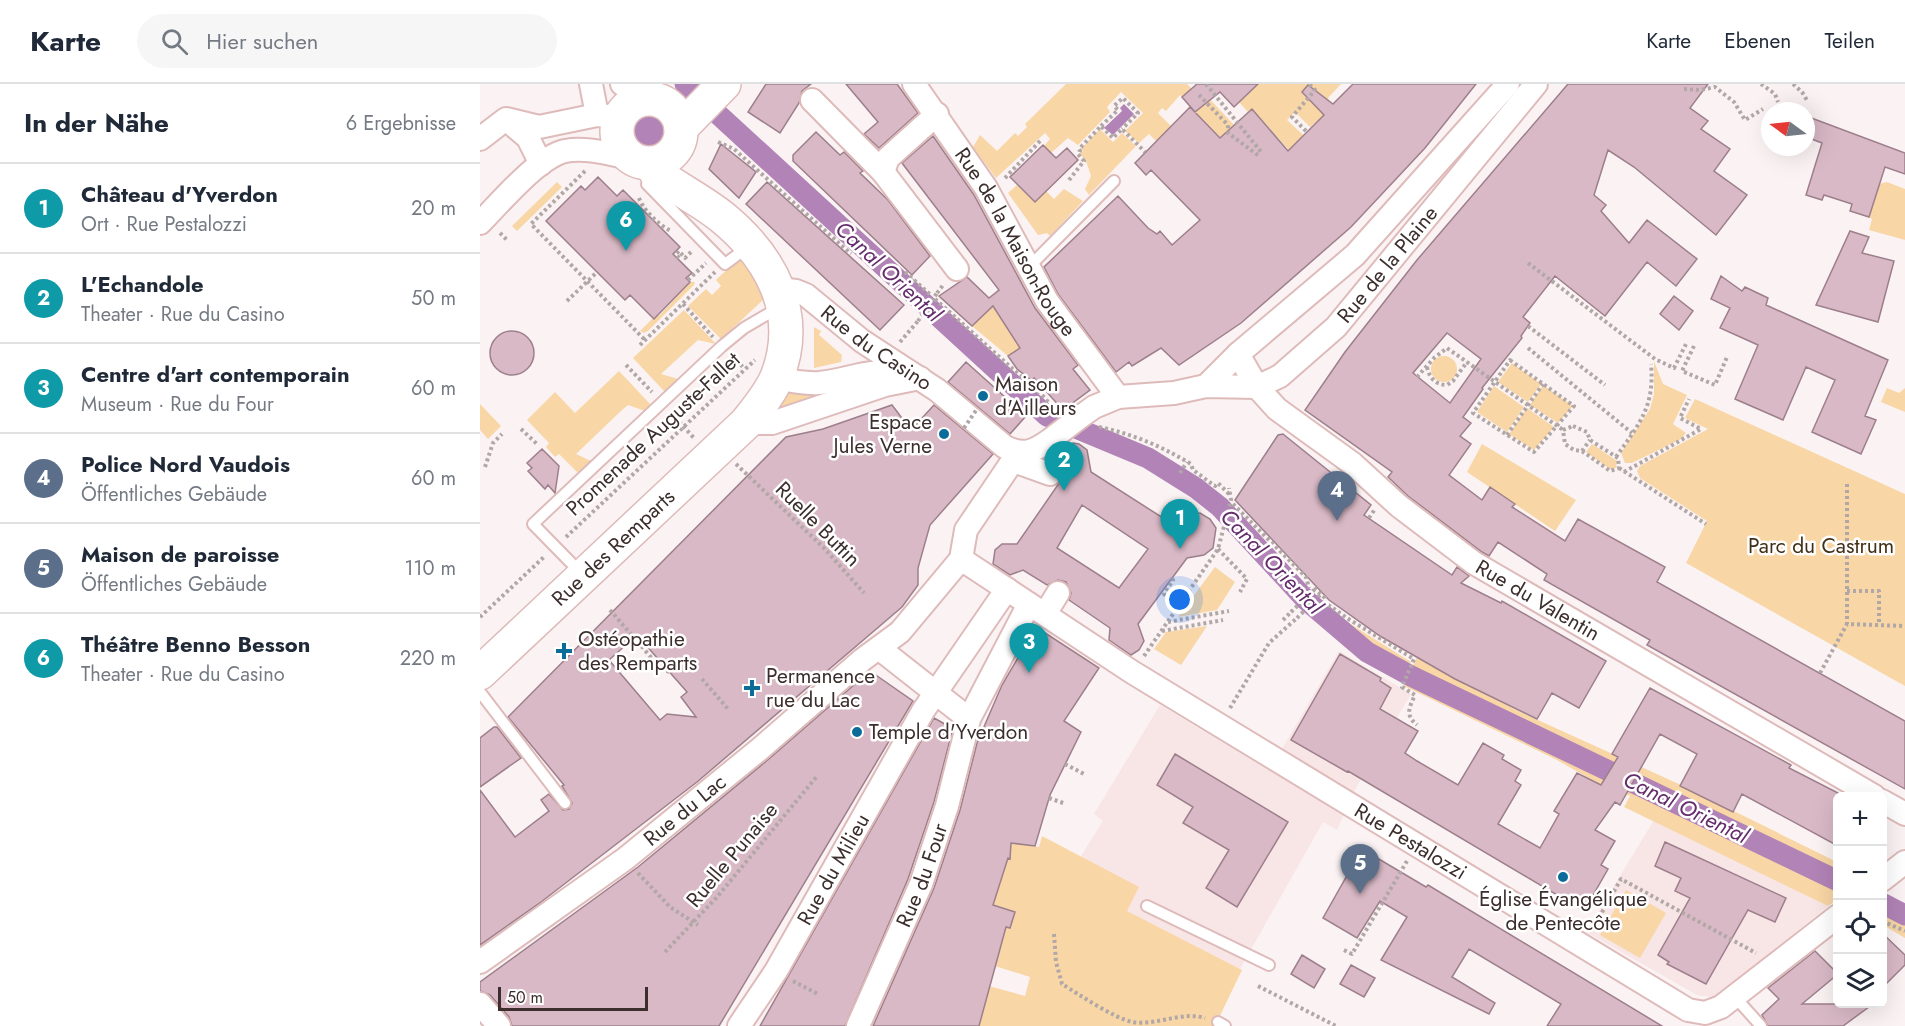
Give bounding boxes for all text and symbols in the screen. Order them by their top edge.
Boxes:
search box [137,14,557,68]
text: Karte [30,21,101,62]
icon: search [158,25,191,58]
text: Hier suchen [206,25,318,57]
text: Karte [1646,26,1691,56]
text: Ebenen [1724,26,1791,56]
text: Teilen [1824,26,1875,56]
north arrow [1761,102,1815,156]
text: In der Nähe [24,104,169,142]
text: 6 Ergebnisse [346,109,456,138]
street label: Rue de la Maison-Rouge [947,141,1083,343]
text: Château d'Yverdon [81,178,278,210]
text: 1 [38,194,49,223]
text: 20 m [411,194,456,223]
street label: Rue de la Plaine [1330,199,1445,330]
pin: 6 [606,202,646,251]
text: Ort · Rue Pestalozzi [81,210,247,239]
water label: Canal Oriental [828,213,950,330]
text: L'Echandole [81,268,204,300]
text: 2 [37,284,50,313]
text: 50 m [411,284,456,313]
street label: Rue du Casino [814,298,938,398]
text: Theater · Rue du Casino [81,300,285,329]
street label: Promenade Auguste-Fallet [559,345,747,523]
text: Centre d'art contemporain [81,358,350,390]
place label: Maison d'Ailleurs [995,369,1076,423]
text: 3 [37,374,50,403]
text: 60 m [411,374,456,403]
marker: Maison d'Ailleurs [976,389,990,403]
text: Museum · Rue du Four [81,390,274,419]
place label: Espace Jules Verne [830,407,932,461]
marker: Espace Jules Verne [937,427,951,441]
pin: 2 [1044,442,1084,491]
text: Police Nord Vaudois [81,448,290,480]
text: 4 [37,464,50,493]
text: 60 m [411,464,456,493]
pin: 4 [1318,472,1356,521]
street label: Ruelle Buttin [769,475,867,573]
text: Öffentliches Gebäude [81,480,267,509]
street label: Rue des Remparts [545,482,682,613]
pin: 1 [1160,500,1200,549]
water label: Canal Oriental [1213,501,1331,622]
park label: Parc du Castrum [1748,531,1894,561]
text: Maison de paroisse [81,538,279,570]
street label: Rue du Valentin [1470,552,1606,648]
text: 5 [37,554,50,583]
text: 110 m [404,554,456,583]
text: Öffentliches Gebäude [81,570,267,599]
your location [1165,585,1194,614]
place label: Ostéopathie des Remparts [578,624,697,678]
pin: 3 [1010,624,1048,673]
text: Théâtre Benno Besson [81,628,310,660]
marker: Ostéopathie des Remparts [555,642,573,660]
text: 6 [37,644,50,673]
text: 220 m [400,644,456,673]
text: Theater · Rue du Casino [81,660,285,689]
place label: Permanence rue du Lac [766,661,875,715]
marker: Permanence rue du Lac [743,679,761,697]
place label: Temple d'Yverdon [869,717,1028,747]
marker: Temple d'Yverdon [850,725,864,739]
water label: Canal Oriental [1618,763,1755,852]
street label: Rue du Lac [637,767,733,853]
map controls [1833,792,1887,1008]
button: + [1833,792,1887,846]
street label: Ruelle Punaise [679,796,785,914]
street label: Rue Pestalozzi [1349,796,1473,887]
street label: Rue du Milieu [790,808,877,931]
street label: Rue du Four [889,819,955,932]
pin: 5 [1340,844,1380,894]
button: − [1833,846,1887,900]
marker: Église Évangélique de Pentecôte [1556,870,1570,884]
place label: Église Évangélique de Pentecôte [1479,884,1647,938]
button: locate [1833,900,1887,954]
button: layers [1833,954,1887,1008]
scale bar [498,984,648,1012]
text: 50 m [507,986,543,1009]

